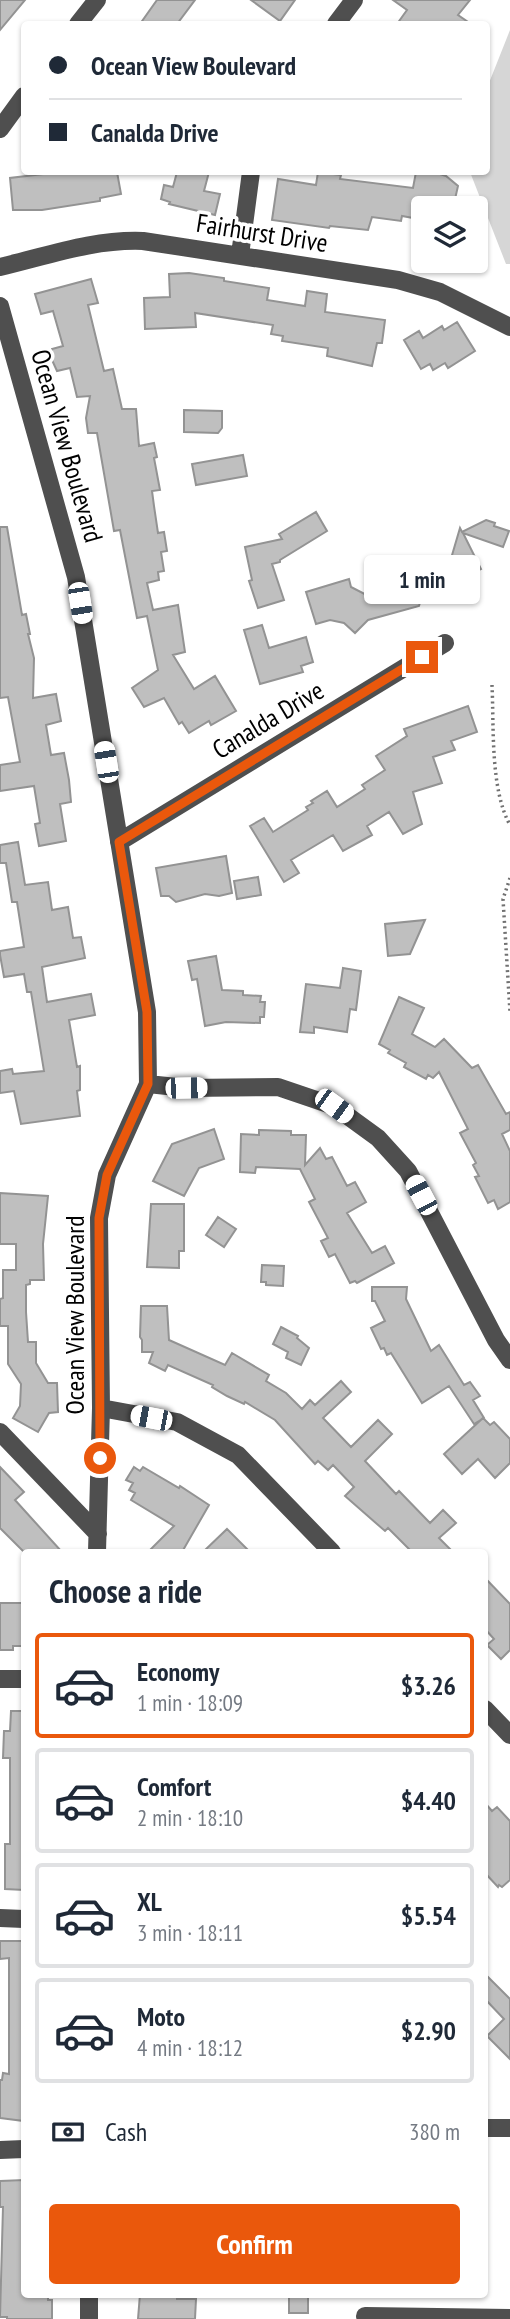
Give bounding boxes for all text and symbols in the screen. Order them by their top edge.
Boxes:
text: Ocean View Boulevard [91,49,296,82]
text: Canalda Drive [91,116,219,149]
map controls [411,196,488,273]
button: layers [411,196,488,273]
street label: Fairhurst Drive [194,206,330,259]
street label: Ocean View Boulevard [24,346,111,546]
callout: 1 min [364,556,480,604]
text: 1 min [399,565,445,594]
car [67,581,94,625]
route end [406,641,438,673]
street label: Canalda Drive [206,673,329,766]
car [93,740,120,784]
car [165,1077,208,1099]
car [311,1085,358,1127]
car [402,1172,441,1218]
street label: Ocean View Boulevard [58,1215,91,1415]
car [129,1404,174,1432]
route start [84,1442,116,1474]
text: Choose a ride [49,1570,202,1612]
icon: car [53,1654,116,1717]
text: Economy [137,1655,219,1688]
text: $3.26 [401,1669,456,1702]
text: 1 min · 18:09 [137,1688,243,1717]
icon: car [53,1769,116,1832]
text: Comfort [137,1770,211,1803]
text: $4.40 [401,1784,456,1817]
text: 2 min · 18:10 [137,1803,243,1832]
icon: car [53,1884,116,1947]
text: XL [137,1885,162,1918]
text: $5.54 [401,1899,456,1932]
text: 3 min · 18:11 [137,1918,243,1947]
icon: car [53,1999,116,2062]
text: Moto [137,2000,185,2033]
text: $2.90 [401,2014,456,2047]
text: 4 min · 18:12 [137,2033,243,2062]
icon: cash [49,2113,87,2151]
text: Cash [105,2115,147,2148]
text: 380 m [409,2117,460,2146]
button: Confirm [49,2204,460,2284]

